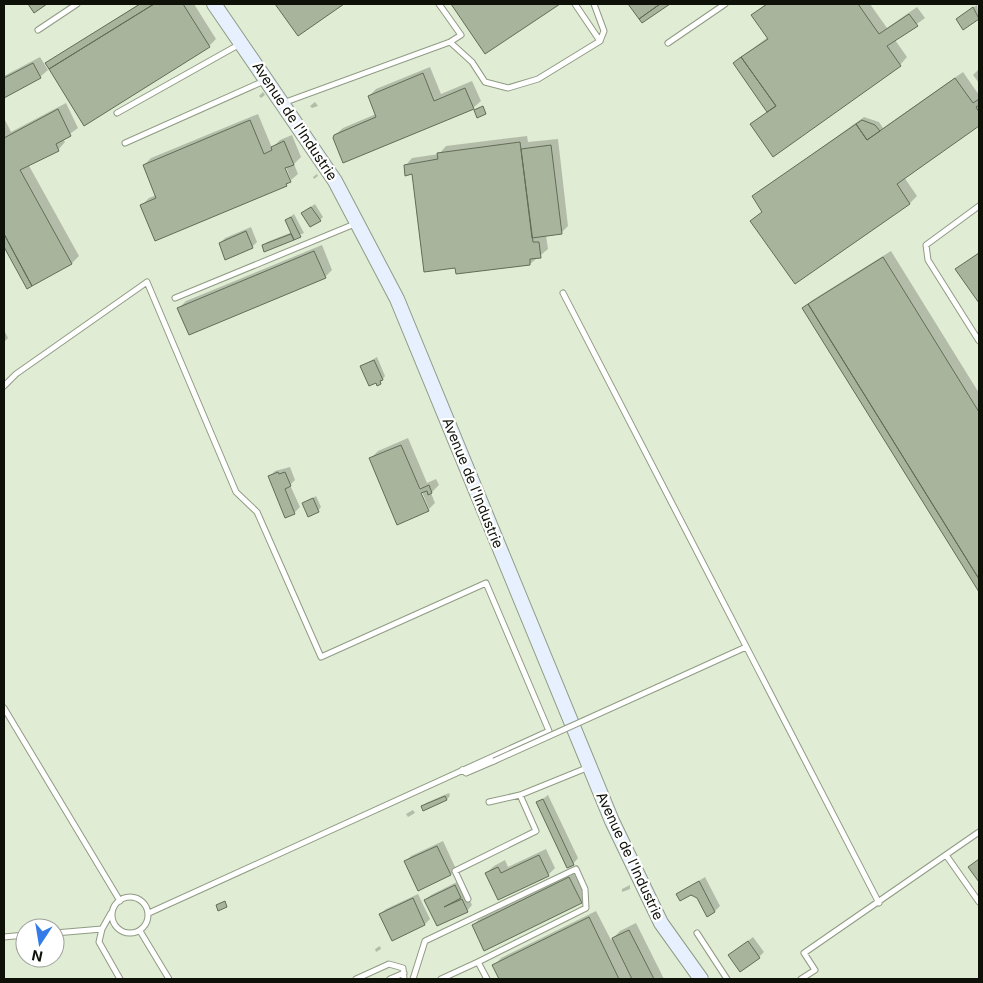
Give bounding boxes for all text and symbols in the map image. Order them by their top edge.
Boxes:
street label: Avenue de l'Industrie [249,58,341,183]
street label: Avenue de l'Industrie [439,415,507,551]
street label: Avenue de l'Industrie [593,789,668,922]
north arrow [15,918,65,968]
text: N [30,947,44,966]

